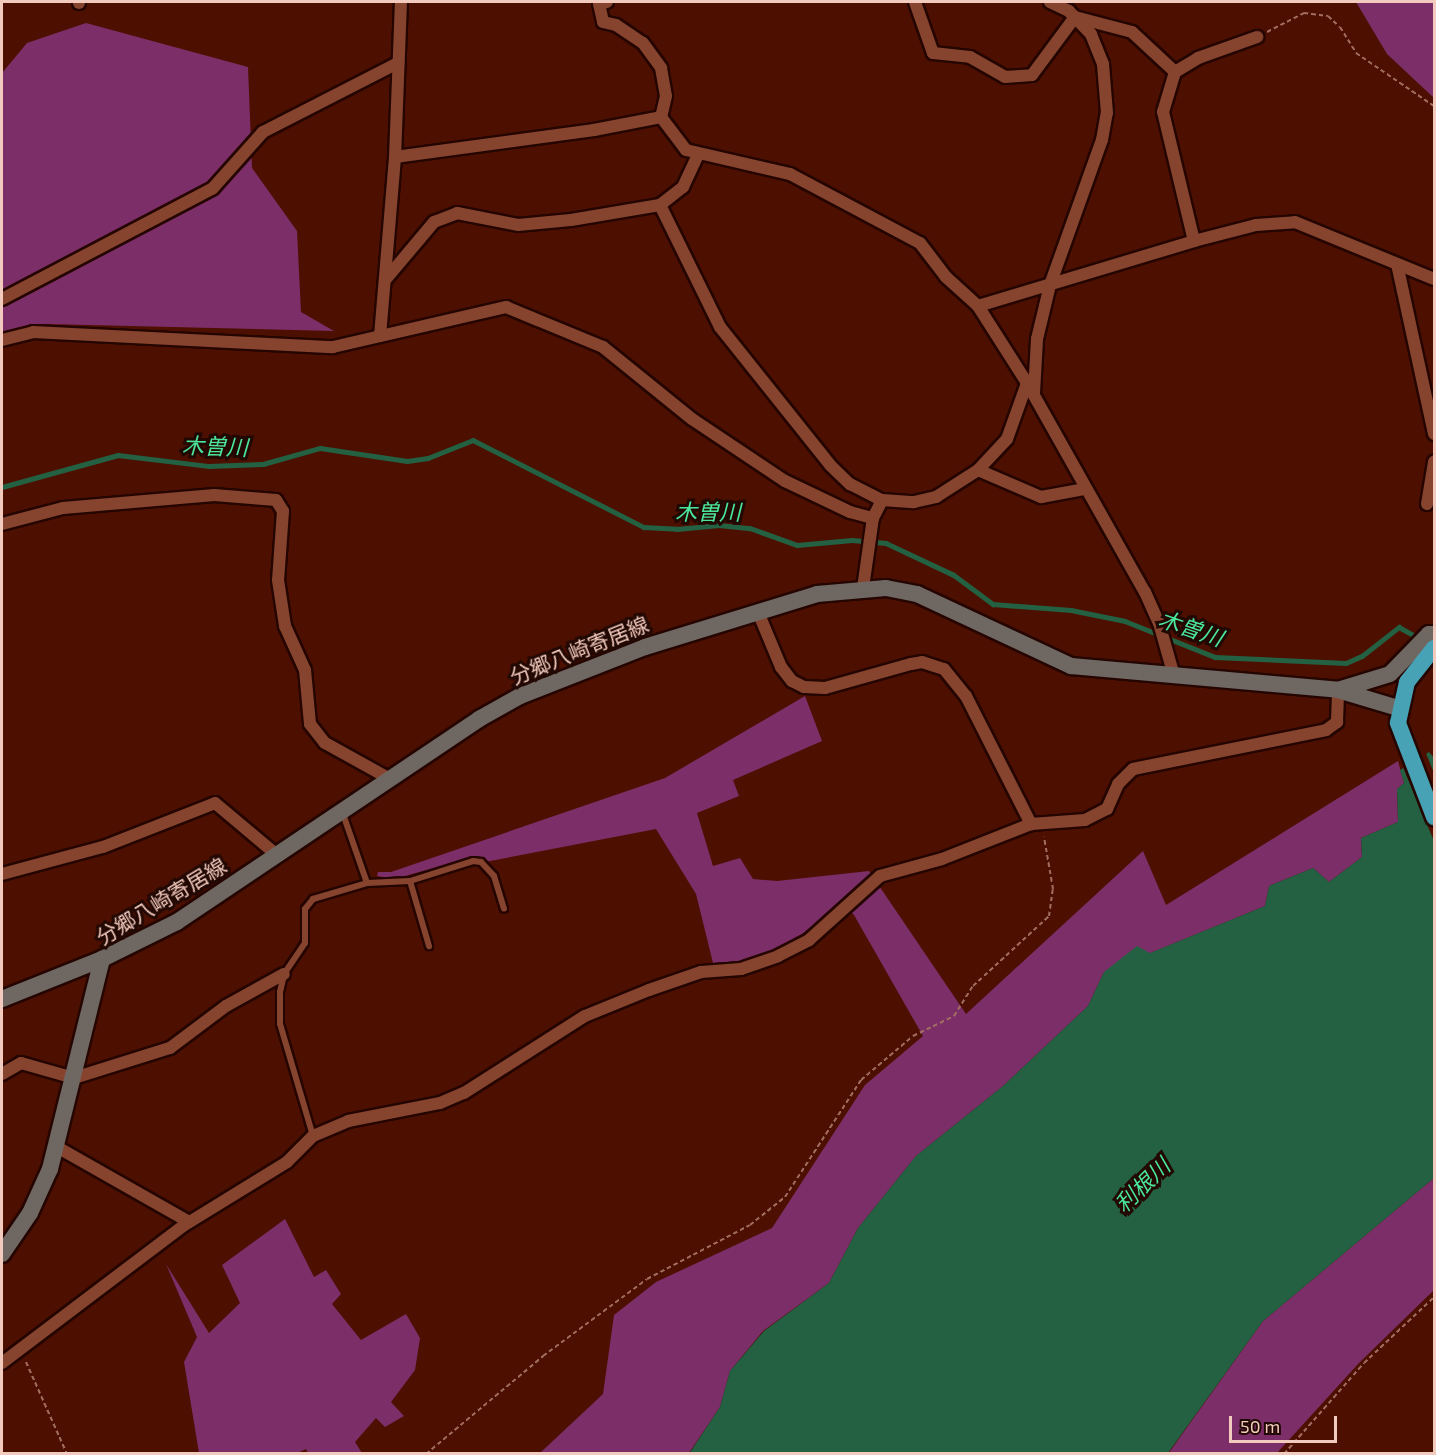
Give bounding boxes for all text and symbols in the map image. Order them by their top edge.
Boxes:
water label: 木曽川 [182,432,248,460]
water label: 木曽川 [675,499,741,525]
water label: 木曽川 [1156,605,1226,651]
street label: 分郷八崎寄居線 [506,611,652,689]
street label: 分郷八崎寄居線 [92,852,230,950]
water label: 利根川 [1109,1153,1175,1217]
scale bar [1232,1404,1340,1442]
text: 50 m [1240,1415,1280,1437]

